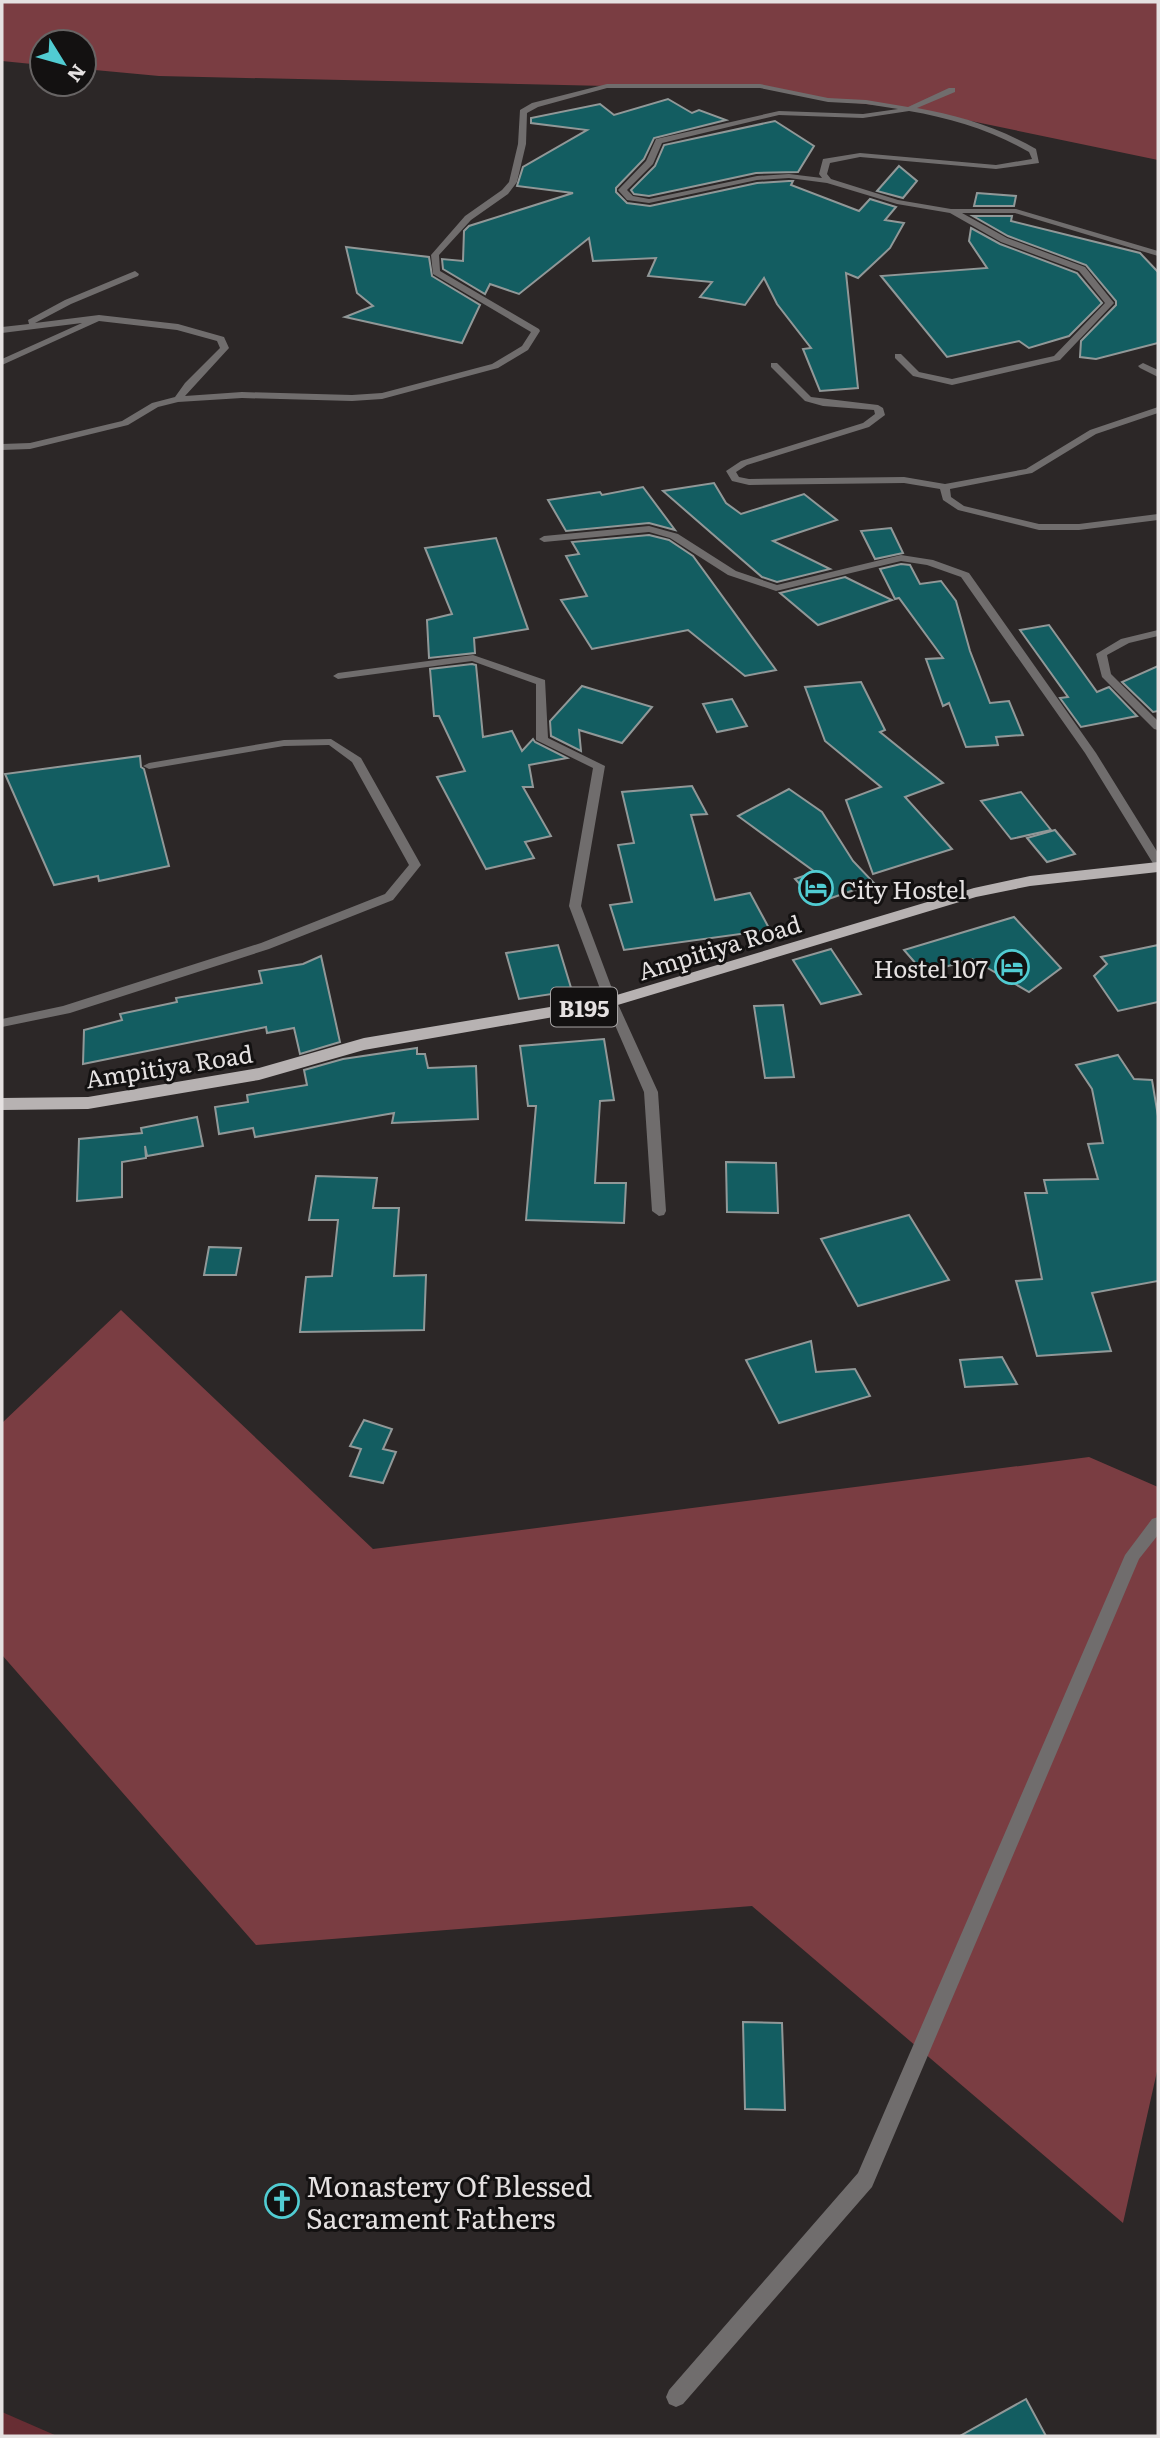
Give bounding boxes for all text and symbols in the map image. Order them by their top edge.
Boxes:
north arrow [28,28,98,98]
text: N [61,59,93,89]
hotel icon: City Hostel [797,869,835,907]
place label: City Hostel [840,871,966,906]
street label: Ampitiya Road [633,905,805,987]
hotel icon: Hostel 107 [993,948,1031,986]
place label: Hostel 107 [873,950,988,985]
road number: B195 [551,988,617,1026]
street label: Ampitiya Road [83,1034,255,1095]
place label: Monastery Of Blessed Sacrament Fathers [306,2164,592,2238]
church icon: Monastery Of Blessed Sacrament Fathers [263,2182,301,2220]

